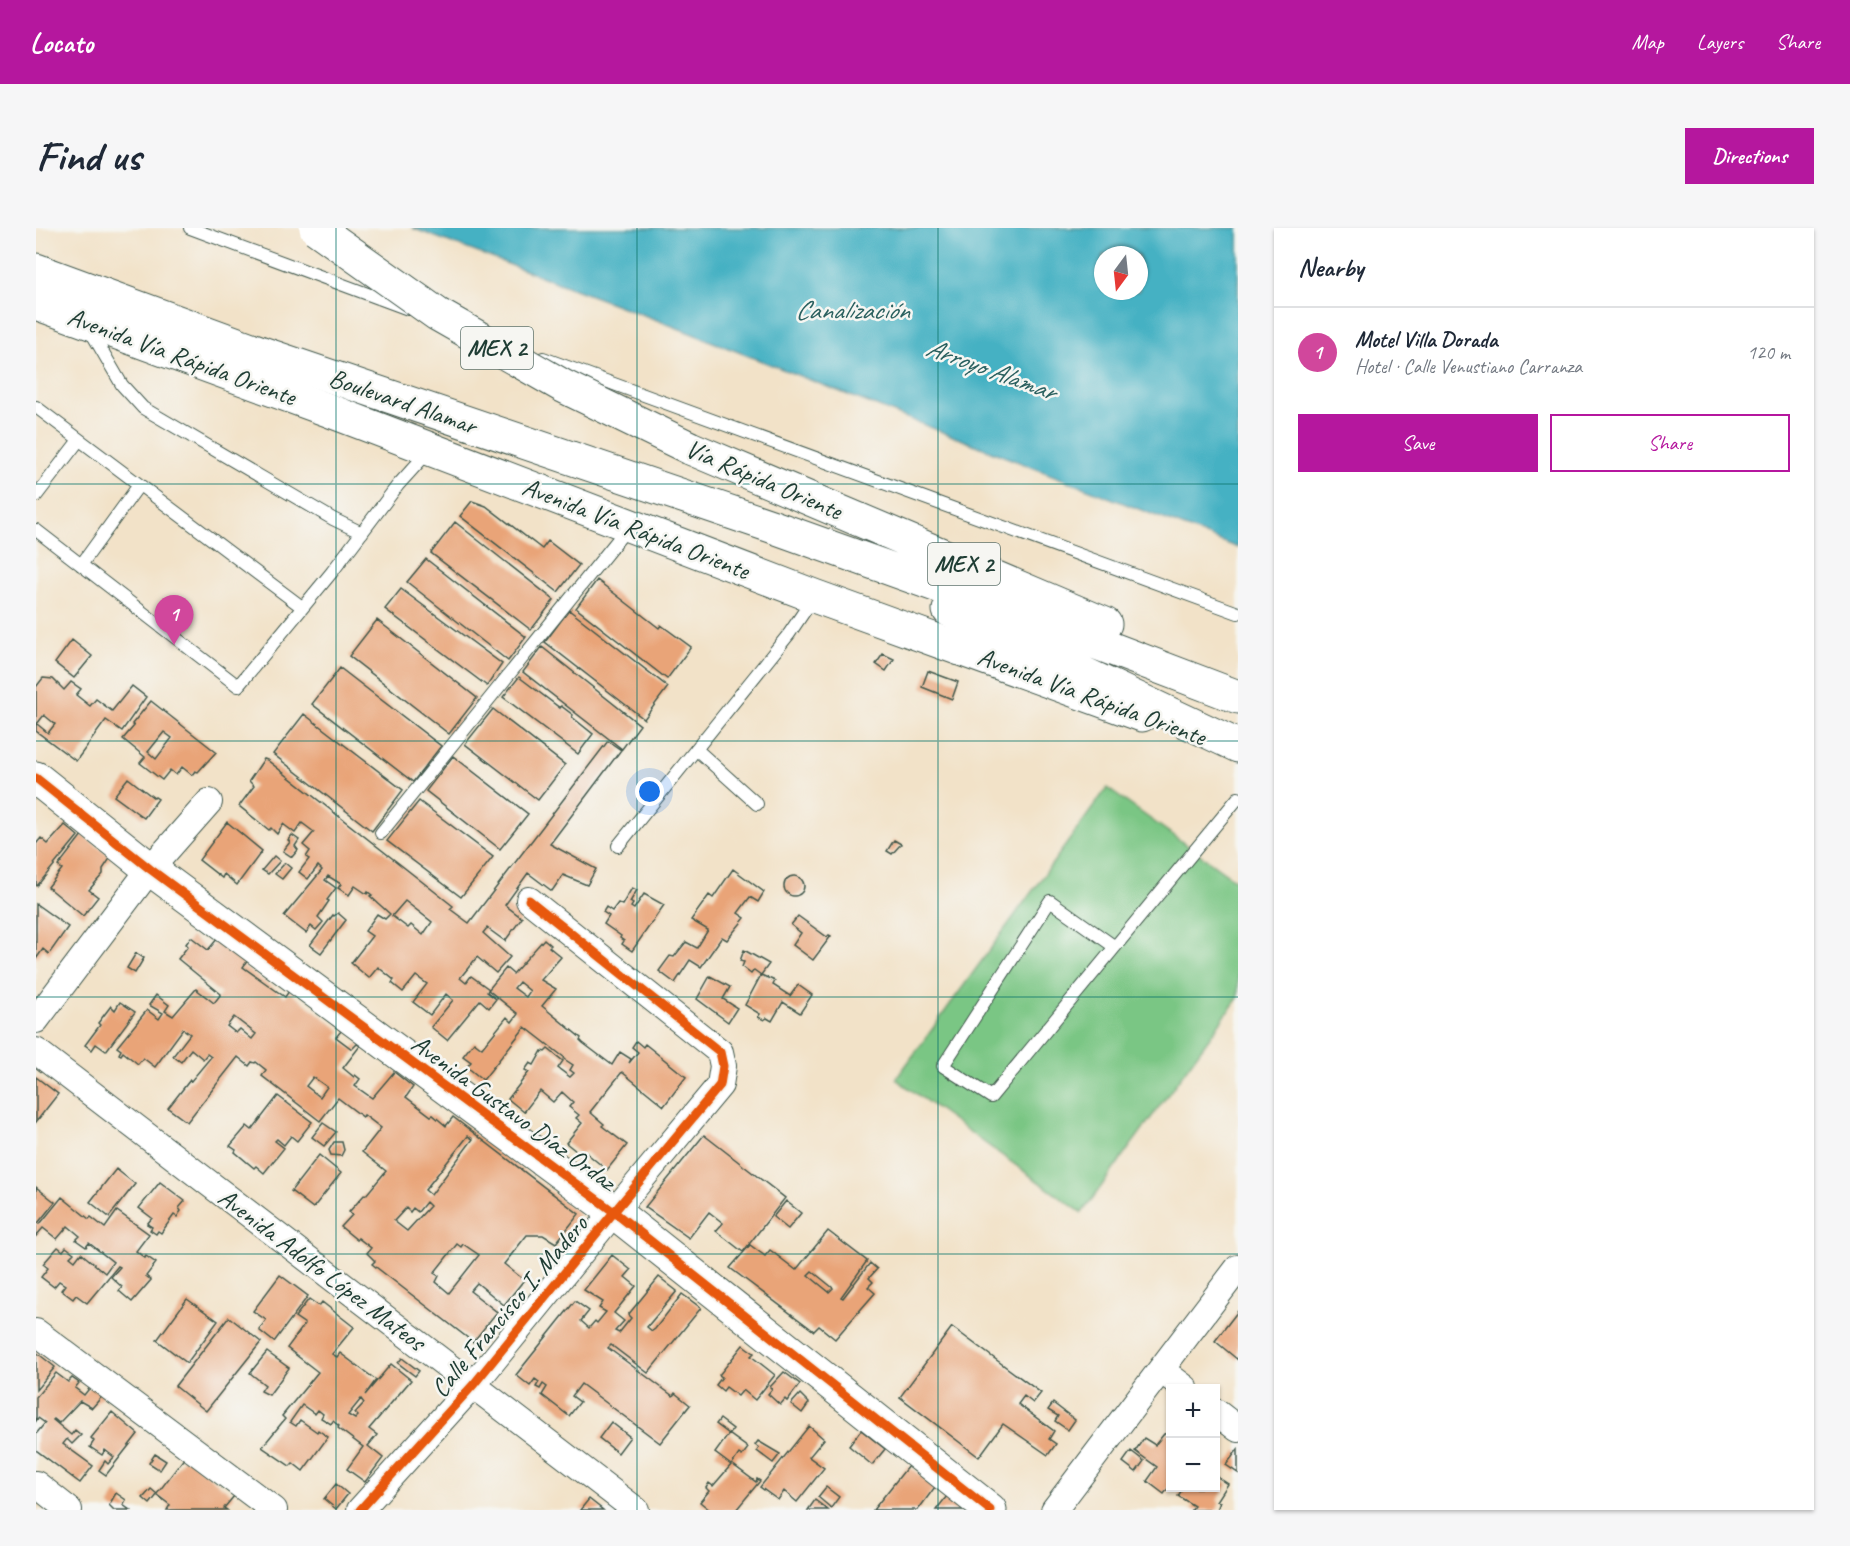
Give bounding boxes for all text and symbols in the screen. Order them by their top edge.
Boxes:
text: Locato [30,25,93,60]
text: Map [1631,29,1664,55]
text: Layers [1697,29,1743,55]
text: Share [1776,29,1820,55]
button: Directions [1685,128,1814,184]
text: Find us [36,130,141,183]
north arrow [1094,246,1148,300]
text: Nearby [1298,251,1363,284]
water label: Canalización [795,293,911,327]
street label: Avenida Vía Rápida Oriente [63,300,302,414]
text: Motel Villa Dorada [1355,326,1498,354]
road number: MEX 2 [461,327,533,369]
water label: Arroyo Alamar [922,330,1064,409]
text: 1 [1313,340,1322,365]
text: 120 m [1747,340,1790,365]
text: Hotel · Calle Venustiano Carranza [1355,354,1582,379]
street label: Boulevard Alamar [325,361,483,443]
button: Save [1298,414,1538,472]
button: Share [1550,414,1790,472]
street label: Vía Rápida Oriente [681,432,848,528]
street label: Avenida Vía Rápida Oriente [518,470,755,587]
road number: MEX 2 [928,543,1000,585]
pin: 1 [154,596,194,645]
street label: Avenida Vía Rápida Oriente [973,640,1212,754]
your location [635,777,664,806]
street label: Avenida Gustavo Díaz Ordaz [405,1027,625,1199]
street label: Avenida Adolfo López Mateos [212,1181,433,1359]
street label: Calle Francisco I. Madero [424,1207,596,1404]
map controls [1166,1384,1220,1492]
button: + [1166,1384,1220,1438]
button: − [1166,1438,1220,1492]

